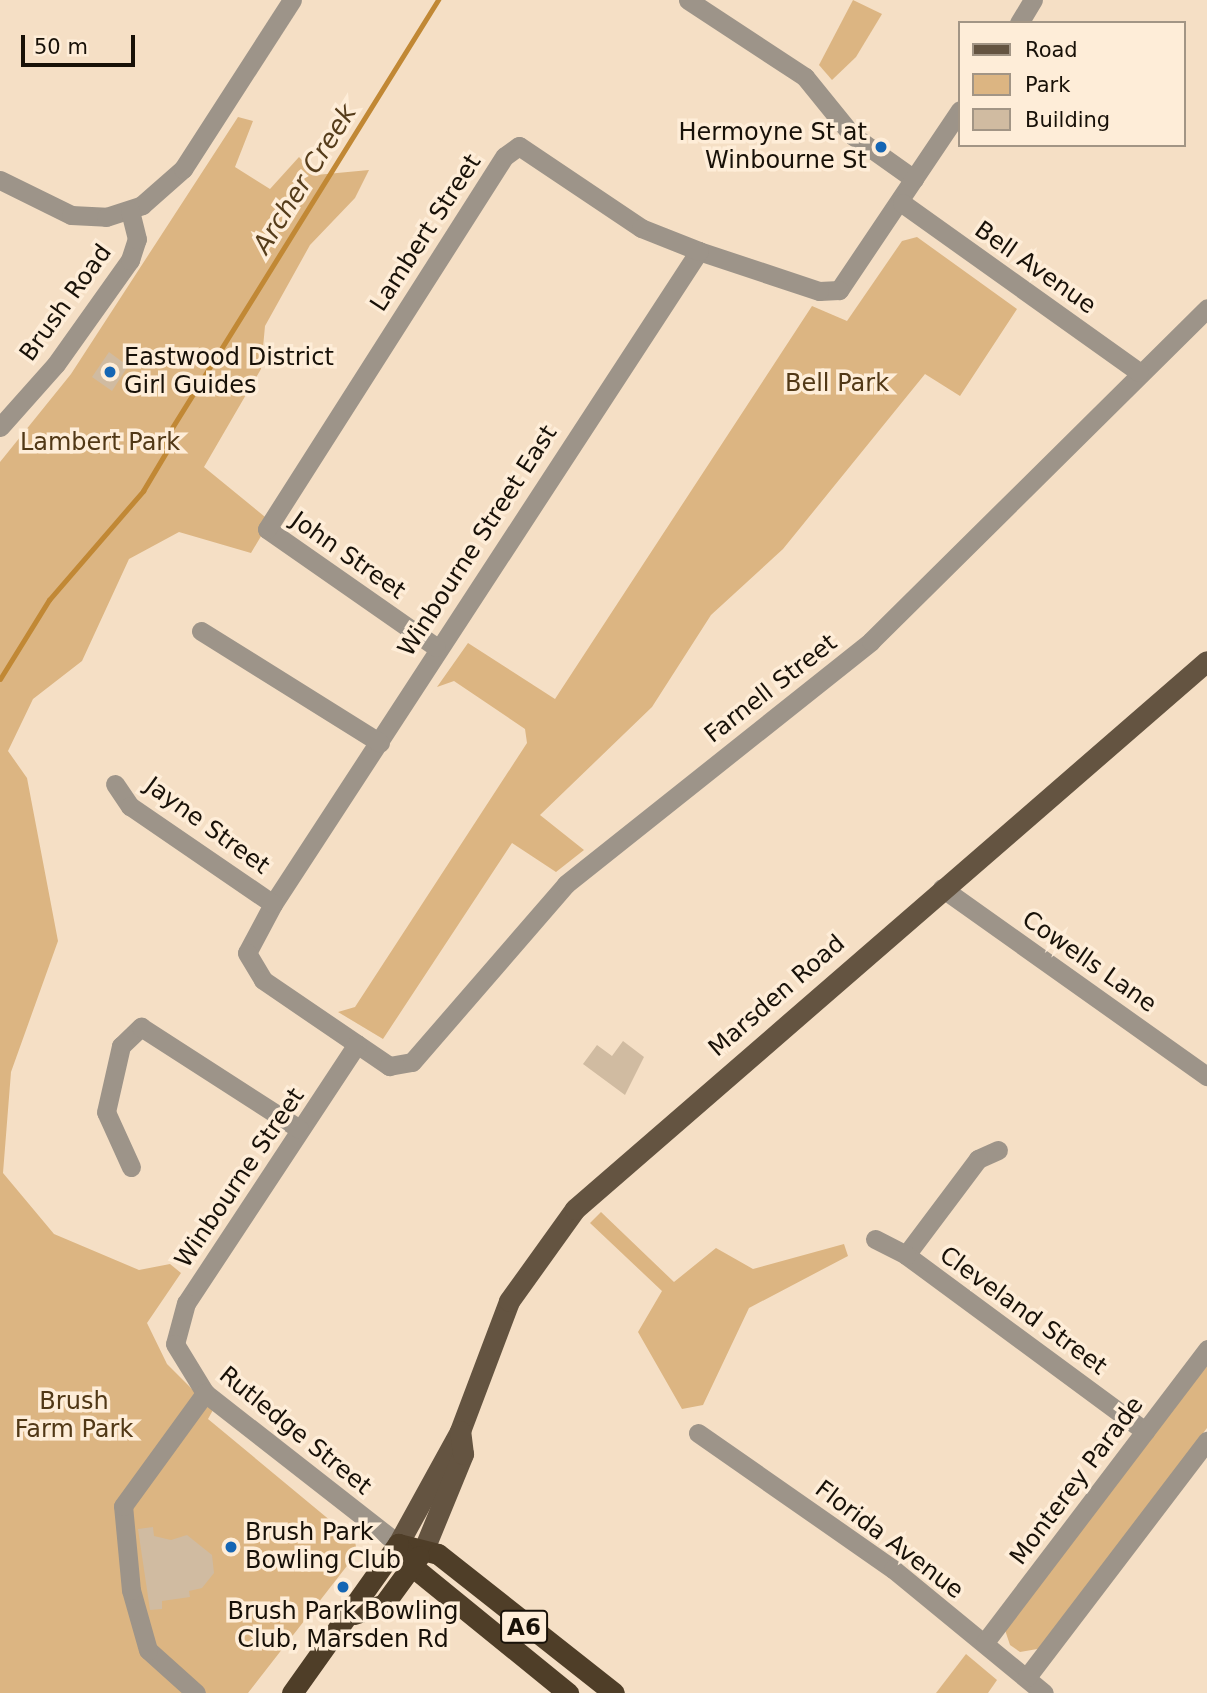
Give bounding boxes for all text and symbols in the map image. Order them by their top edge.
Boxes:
scale bar [24,21,138,65]
legend [958,21,1186,147]
text: 50 m [34,35,88,59]
text: Road [1025,38,1078,62]
text: Park [1025,73,1070,97]
water label: Archer Creek [247,99,363,259]
text: Building [1025,108,1110,132]
place label: Hermoyne St at Winbourne St [678,119,867,175]
marker: Hermoyne St at Winbourne St [873,139,889,155]
street label: Lambert Street [365,149,487,317]
street label: Bell Avenue [969,216,1101,320]
street label: Brush Road [14,239,118,367]
place label: Eastwood District Girl Guides [124,344,334,400]
marker: Eastwood District Girl Guides [102,364,118,380]
park label: Bell Park [785,370,889,398]
street label: Winbourne Street East [393,420,563,662]
park label: Lambert Park [20,429,180,457]
street label: John Street [285,506,411,606]
street label: Farnell Street [699,629,843,749]
street label: Jayne Street [139,771,275,881]
street label: Cowells Lane [1016,905,1162,1019]
street label: Marsden Road [703,929,851,1063]
street label: Winbourne Street [169,1083,311,1273]
street label: Cleveland Street [934,1241,1112,1381]
street label: Rutledge Street [213,1361,377,1501]
park label: Brush Farm Park [15,1388,133,1444]
street label: Monterey Parade [1004,1391,1150,1571]
street label: Florida Avenue [809,1475,969,1605]
place label: Brush Park Bowling Club [245,1519,401,1575]
marker: Brush Park Bowling Club [223,1539,239,1555]
marker: Brush Park Bowling Club, Marsden Rd [335,1579,351,1595]
place label: Brush Park Bowling Club, Marsden Rd [228,1598,458,1654]
road number: A6 [500,1608,548,1646]

